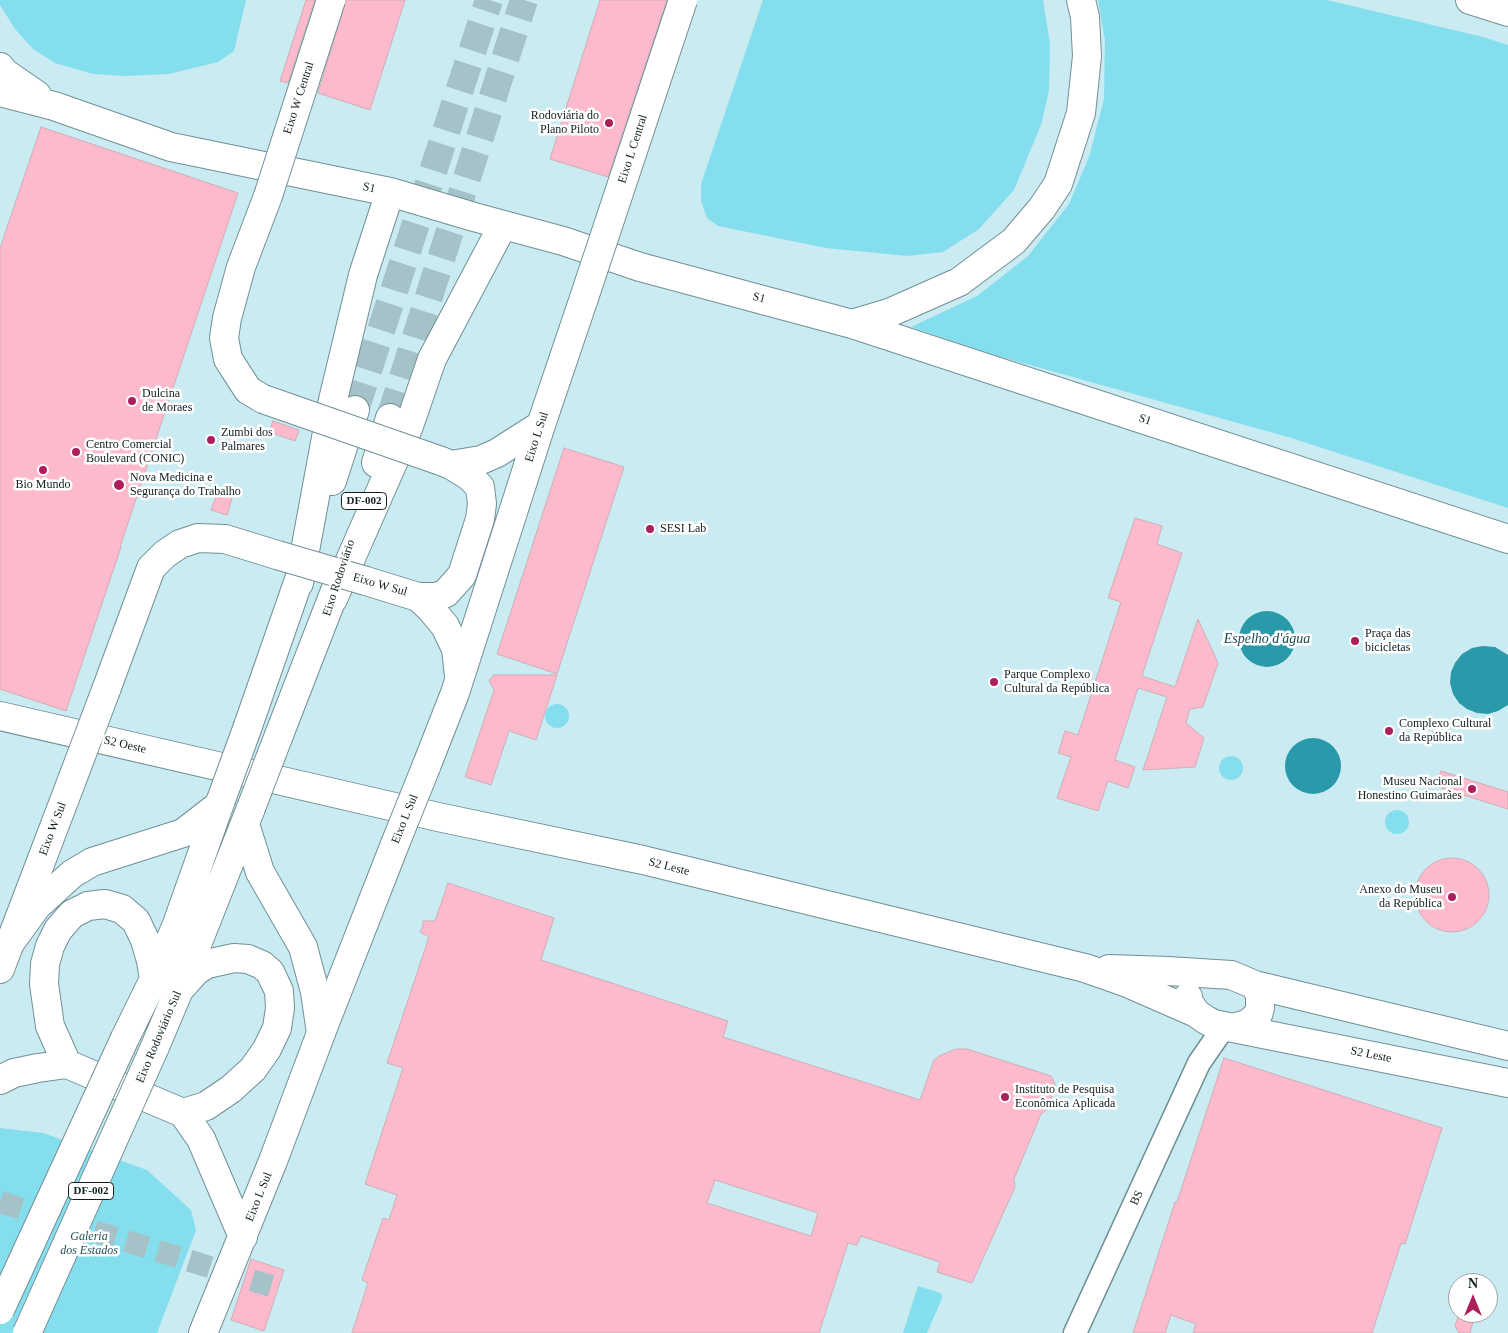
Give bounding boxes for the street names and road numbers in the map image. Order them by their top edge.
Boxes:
street label: Eixo W Central [281,60,317,136]
street label: Eixo L Central [615,113,651,185]
street label: S1 [361,180,377,196]
street label: S1 [751,289,767,307]
street label: Eixo L Sul [522,410,552,464]
street label: S1 [1137,411,1153,429]
road number: DF-002 [342,492,386,510]
street label: Eixo Rodoviário [320,538,358,618]
street label: Eixo W Sul [351,570,409,600]
street label: S2 Oeste [102,733,148,757]
street label: Eixo L Sul [389,792,421,846]
street label: Eixo W Sul [36,800,70,858]
street label: S2 Leste [647,855,691,879]
street label: Eixo Rodoviário Sul [133,989,185,1085]
street label: S2 Leste [1349,1044,1393,1066]
street label: Eixo L Sul [243,1170,275,1224]
road number: DF-002 [68,1182,114,1200]
street label: BS [1127,1188,1147,1208]

